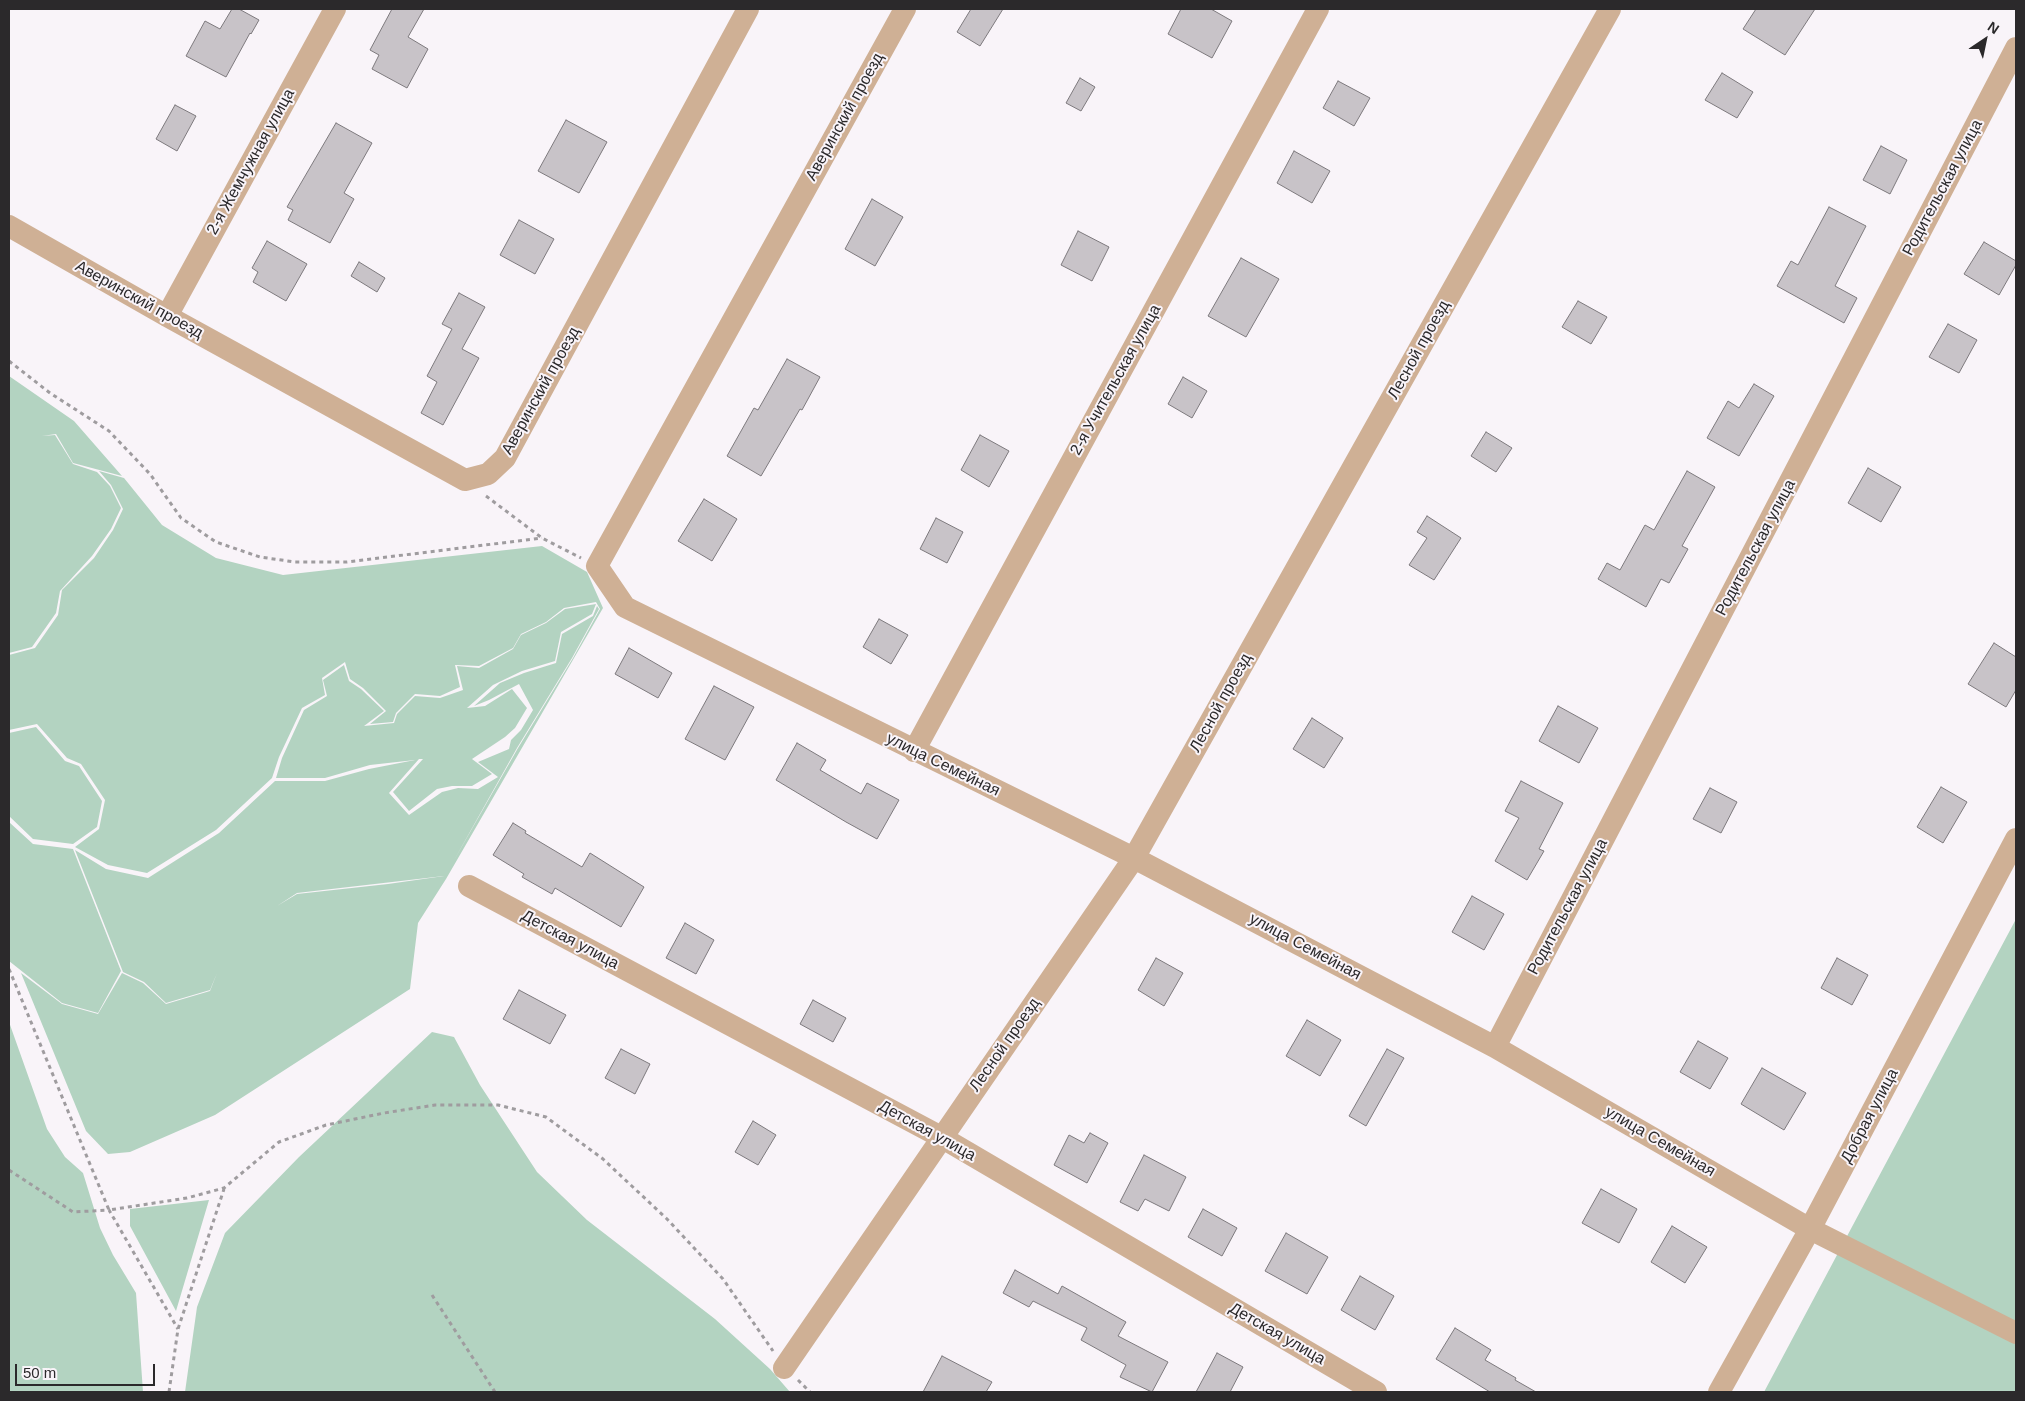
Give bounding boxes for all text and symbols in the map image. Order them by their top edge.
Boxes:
north arrow [1960,15,2010,65]
text: N [1985,18,2002,37]
street label: Аверинский проезд [802,50,888,184]
street label: 2-я Жемчужная улица [203,86,299,238]
street label: Родительская улица [1899,117,1987,259]
street label: Аверинский проезд [72,257,206,343]
street label: Лесной проезд [1384,297,1454,403]
street label: 2-я Учительская улица [1067,301,1165,459]
street label: Аверинский проезд [498,324,584,458]
street label: Родительская улица [1712,477,1800,619]
street label: Лесной проезд [1186,650,1256,756]
street label: улица Семейная [883,729,1003,801]
street label: Родительская улица [1524,836,1612,978]
street label: Детская улица [518,906,622,974]
street label: улица Семейная [1246,909,1364,985]
street label: Лесной проезд [966,995,1044,1095]
street label: Добрая улица [1837,1066,1903,1166]
street label: Детская улица [875,1096,979,1166]
street label: улица Семейная [1601,1103,1719,1181]
street label: Детская улица [1226,1299,1328,1369]
scale bar [18,1354,158,1386]
text: 50 m [23,1364,56,1381]

